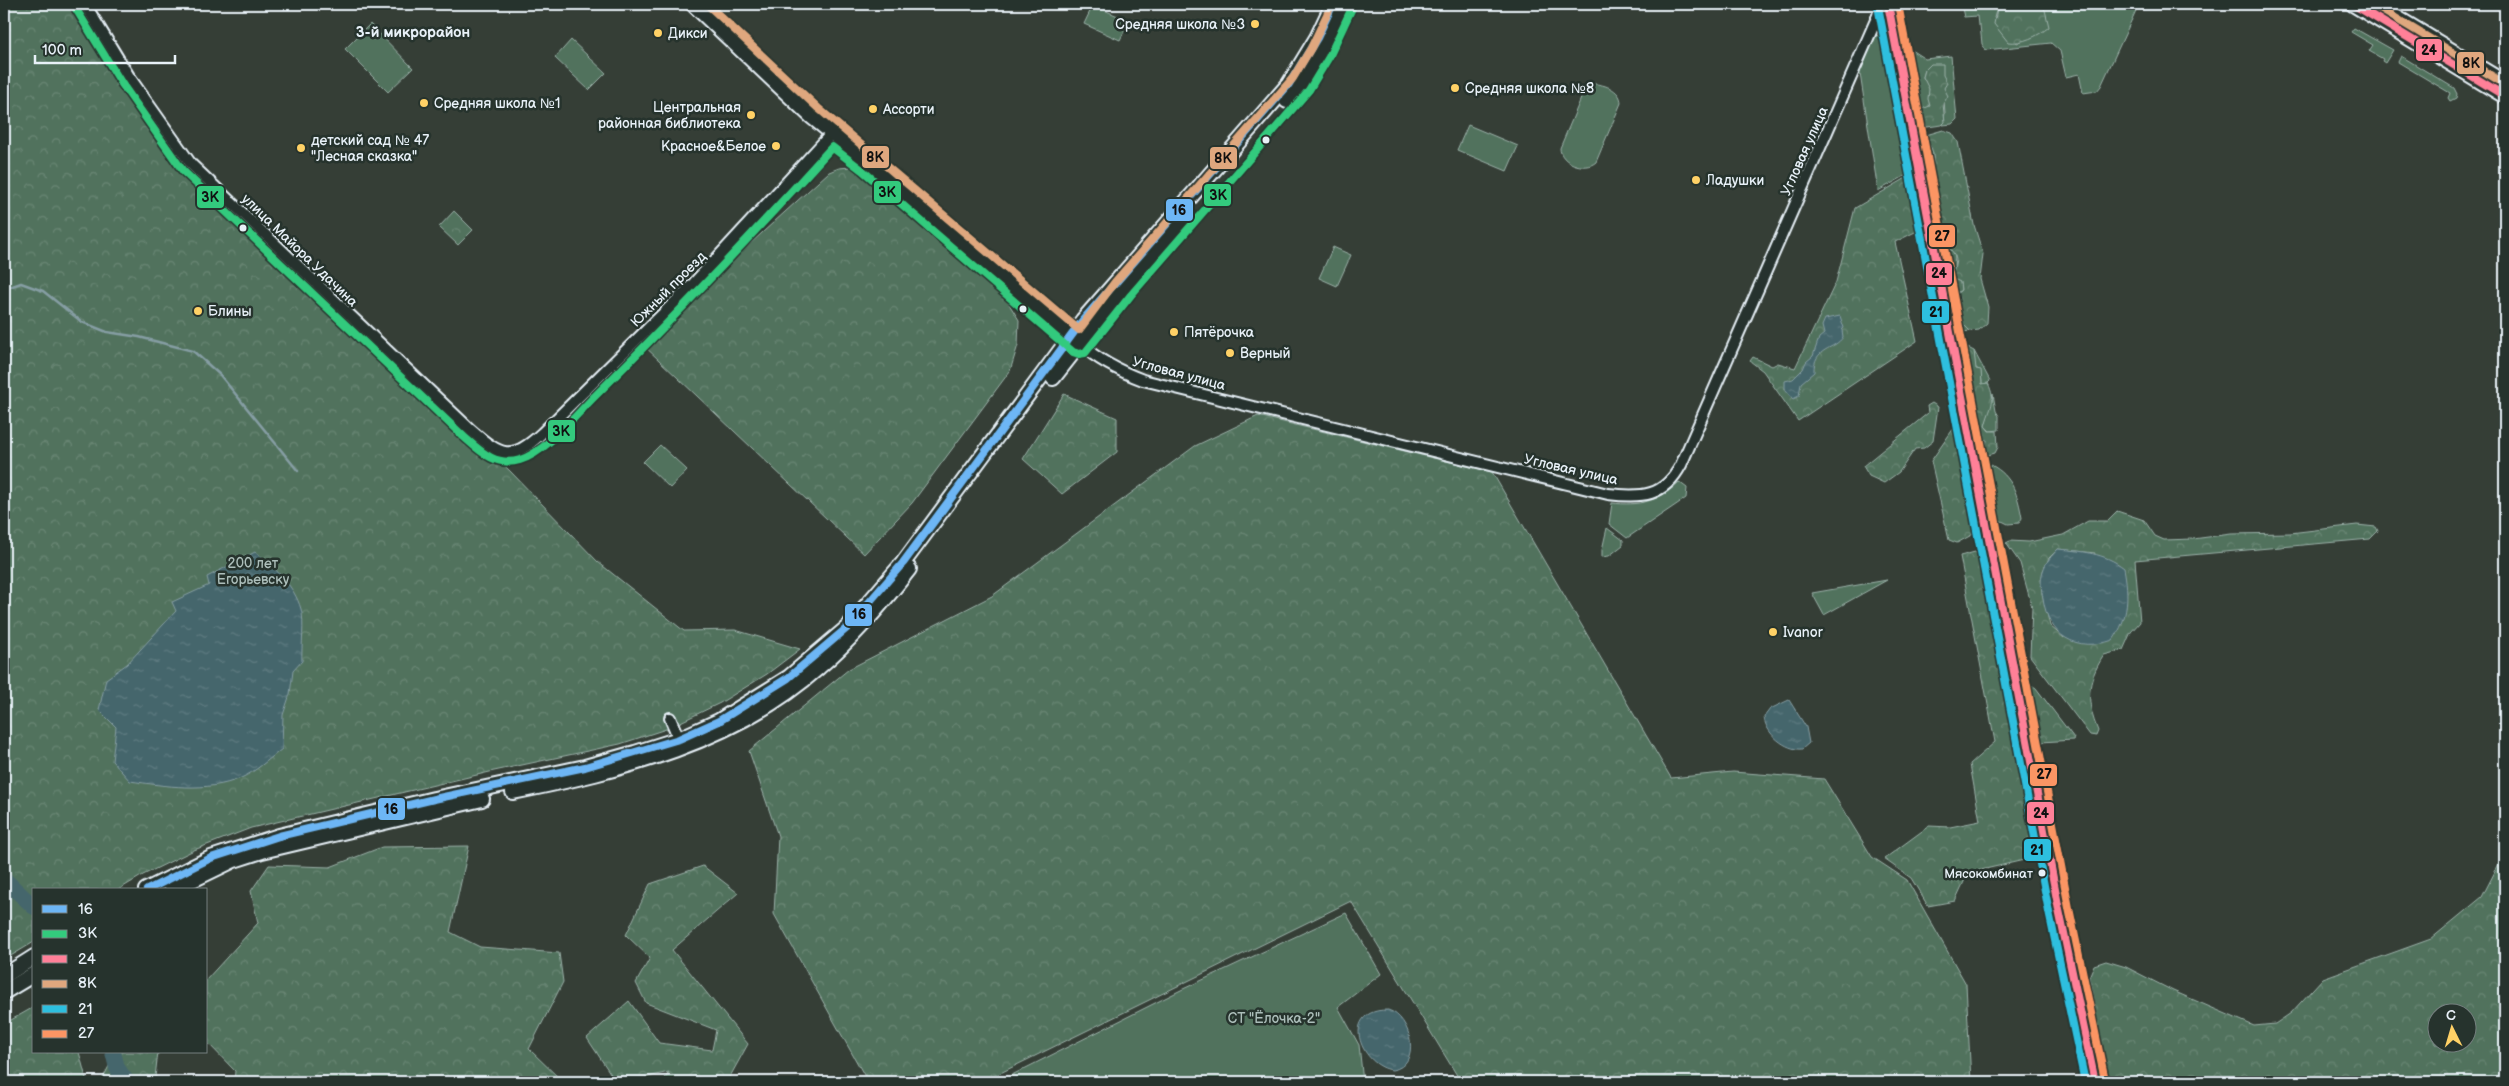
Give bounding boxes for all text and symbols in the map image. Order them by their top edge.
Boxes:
place label: Средняя школа №3 [1115,16,1245,33]
marker: Средняя школа №3 [1249,18,1261,30]
district label: 3-й микрорайон [356,23,470,42]
place label: Дикси [668,25,708,42]
marker: Дикси [652,27,664,39]
scale bar [35,32,175,64]
line badge: 24 [2415,38,2443,62]
text: 100 m [42,41,82,60]
text: 24 [2421,42,2438,59]
line badge: 8К [2456,51,2485,75]
text: 8К [2462,55,2481,72]
place label: Средняя школа №8 [1465,80,1594,97]
marker: Средняя школа №8 [1449,82,1461,94]
place label: Средняя школа №1 [434,95,561,112]
marker: Средняя школа №1 [418,97,430,109]
place label: Центральная районная библиотека [598,99,742,132]
place label: Ассорти [882,101,934,118]
marker: Ассорти [867,103,879,115]
street label: Угловая улица [1777,103,1832,198]
marker: Центральная районная библиотека [745,109,757,121]
place label: детский сад № 47 "Лесная сказка" [311,132,429,165]
unlabelled marker [1261,135,1271,145]
place label: Красное&Белое [661,138,766,155]
marker: Красное&Белое [770,140,782,152]
marker: детский сад № 47 "Лесная сказка" [295,142,307,154]
line badge: 8К [861,145,890,169]
line badge: 8К [1209,146,1238,170]
text: 8К [866,149,885,166]
text: 8К [1214,150,1233,167]
place label: Ладушки [1705,172,1764,189]
marker: Ладушки [1690,174,1702,186]
line badge: 3К [873,180,902,204]
line badge: 3К [1203,183,1232,207]
text: 3К [878,184,896,201]
line badge: 3К [196,185,225,209]
text: 3К [1209,187,1227,204]
text: 3К [201,189,219,206]
street label: улица Майора Удачина [238,190,362,311]
line badge: 16 [1165,198,1194,222]
text: 16 [1172,202,1186,219]
unlabelled marker [238,223,248,233]
line badge: 27 [1928,224,1956,248]
text: 27 [1934,228,1950,245]
street label: Южный проезд [627,248,710,331]
line badge: 24 [1925,262,1953,286]
text: 24 [1931,265,1948,282]
line badge: 21 [1921,300,1950,324]
place label: Блины [208,303,251,320]
unlabelled marker [1018,304,1028,314]
text: 21 [1929,304,1943,321]
marker: Блины [192,305,204,317]
place label: Пятёрочка [1184,324,1255,341]
marker: Пятёрочка [1168,326,1180,338]
place label: Верный [1240,345,1291,362]
marker: Верный [1224,347,1236,359]
street label: Угловая улица [1130,353,1228,394]
line badge: 3К [547,419,576,443]
text: 3К [552,423,570,440]
street label: Угловая улица [1522,450,1620,489]
park label: 200 лет Егорьевску [217,555,290,588]
line badge: 16 [844,603,873,627]
text: 16 [852,606,866,623]
place label: Ivanor [1783,624,1824,641]
marker: Ivanor [1767,626,1779,638]
line badge: 27 [2029,763,2058,787]
text: 27 [2036,766,2052,783]
line badge: 16 [377,797,406,821]
text: 16 [384,801,398,818]
line badge: 24 [2026,801,2055,825]
text: 24 [2033,805,2050,822]
line badge: 21 [2023,838,2052,862]
text: 21 [2030,842,2044,859]
place label: Мясокомбинат [1944,866,2033,882]
marker: Мясокомбинат [2037,868,2047,878]
legend [32,888,208,1054]
text: 16 [78,900,93,919]
text: 3К [78,924,97,943]
text: 24 [78,950,96,969]
text: 8К [78,974,97,993]
text: 21 [78,1000,92,1019]
north arrow [2426,1004,2476,1054]
text: С [2445,1007,2457,1024]
park label: СТ "Ёлочка-2" [1228,1009,1320,1027]
text: 27 [78,1024,95,1043]

